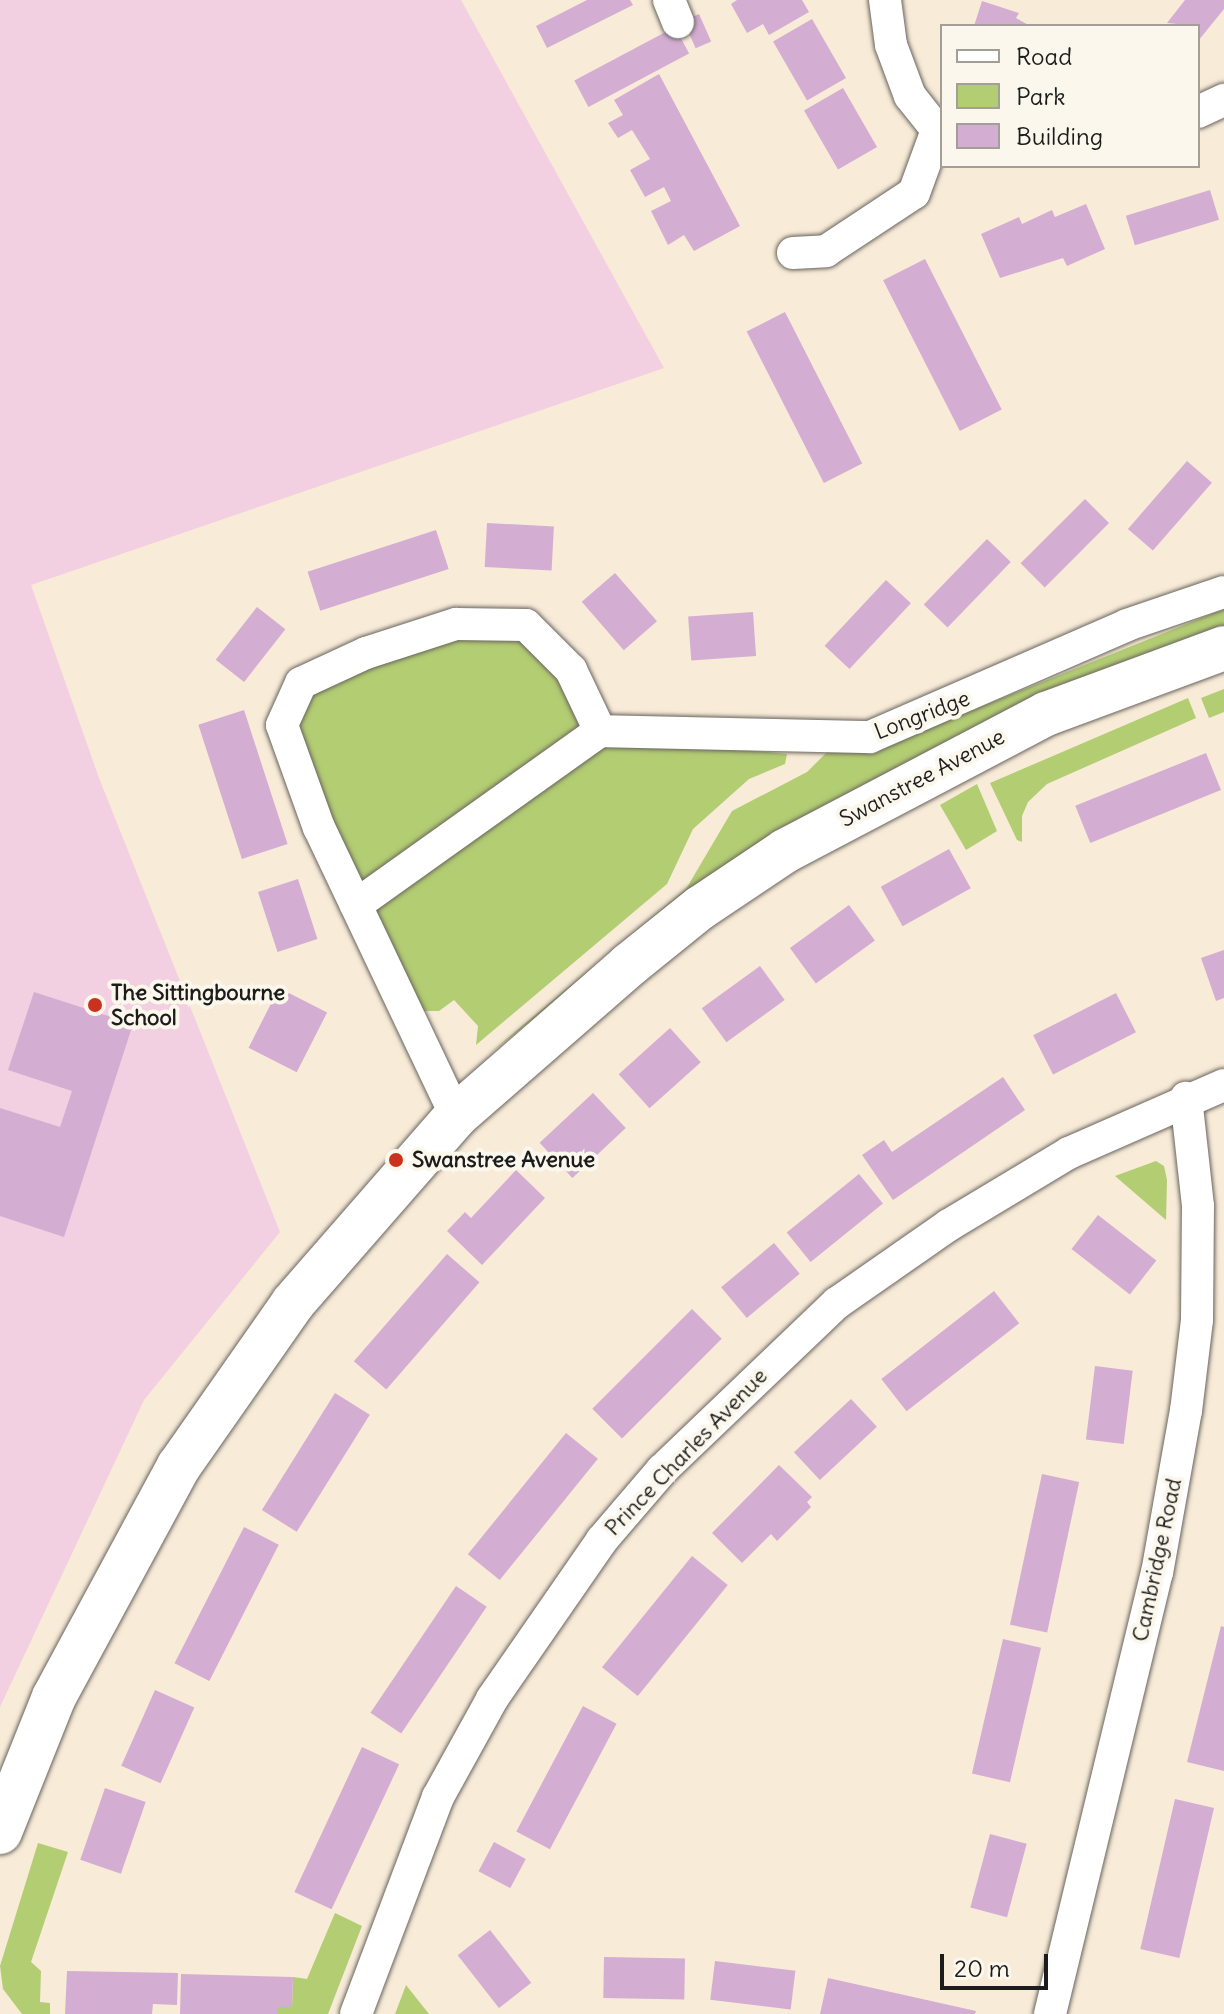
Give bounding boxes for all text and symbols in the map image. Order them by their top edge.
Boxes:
legend [940,24,1200,168]
text: Road [1016,41,1072,71]
text: Park [1016,81,1066,111]
text: Building [1016,121,1103,151]
street label: Longridge [871,685,973,745]
street label: Swanstree Avenue [835,723,1009,833]
place label: The Sittingbourne School [111,979,285,1030]
marker: The Sittingbourne School [86,996,104,1014]
place label: Swanstree Avenue [412,1147,595,1173]
marker: Swanstree Avenue [387,1151,405,1169]
street label: Prince Charles Avenue [599,1363,773,1541]
street label: Cambridge Road [1127,1476,1187,1644]
scale bar [944,1938,1052,1988]
text: 20 m [954,1953,1010,1983]

